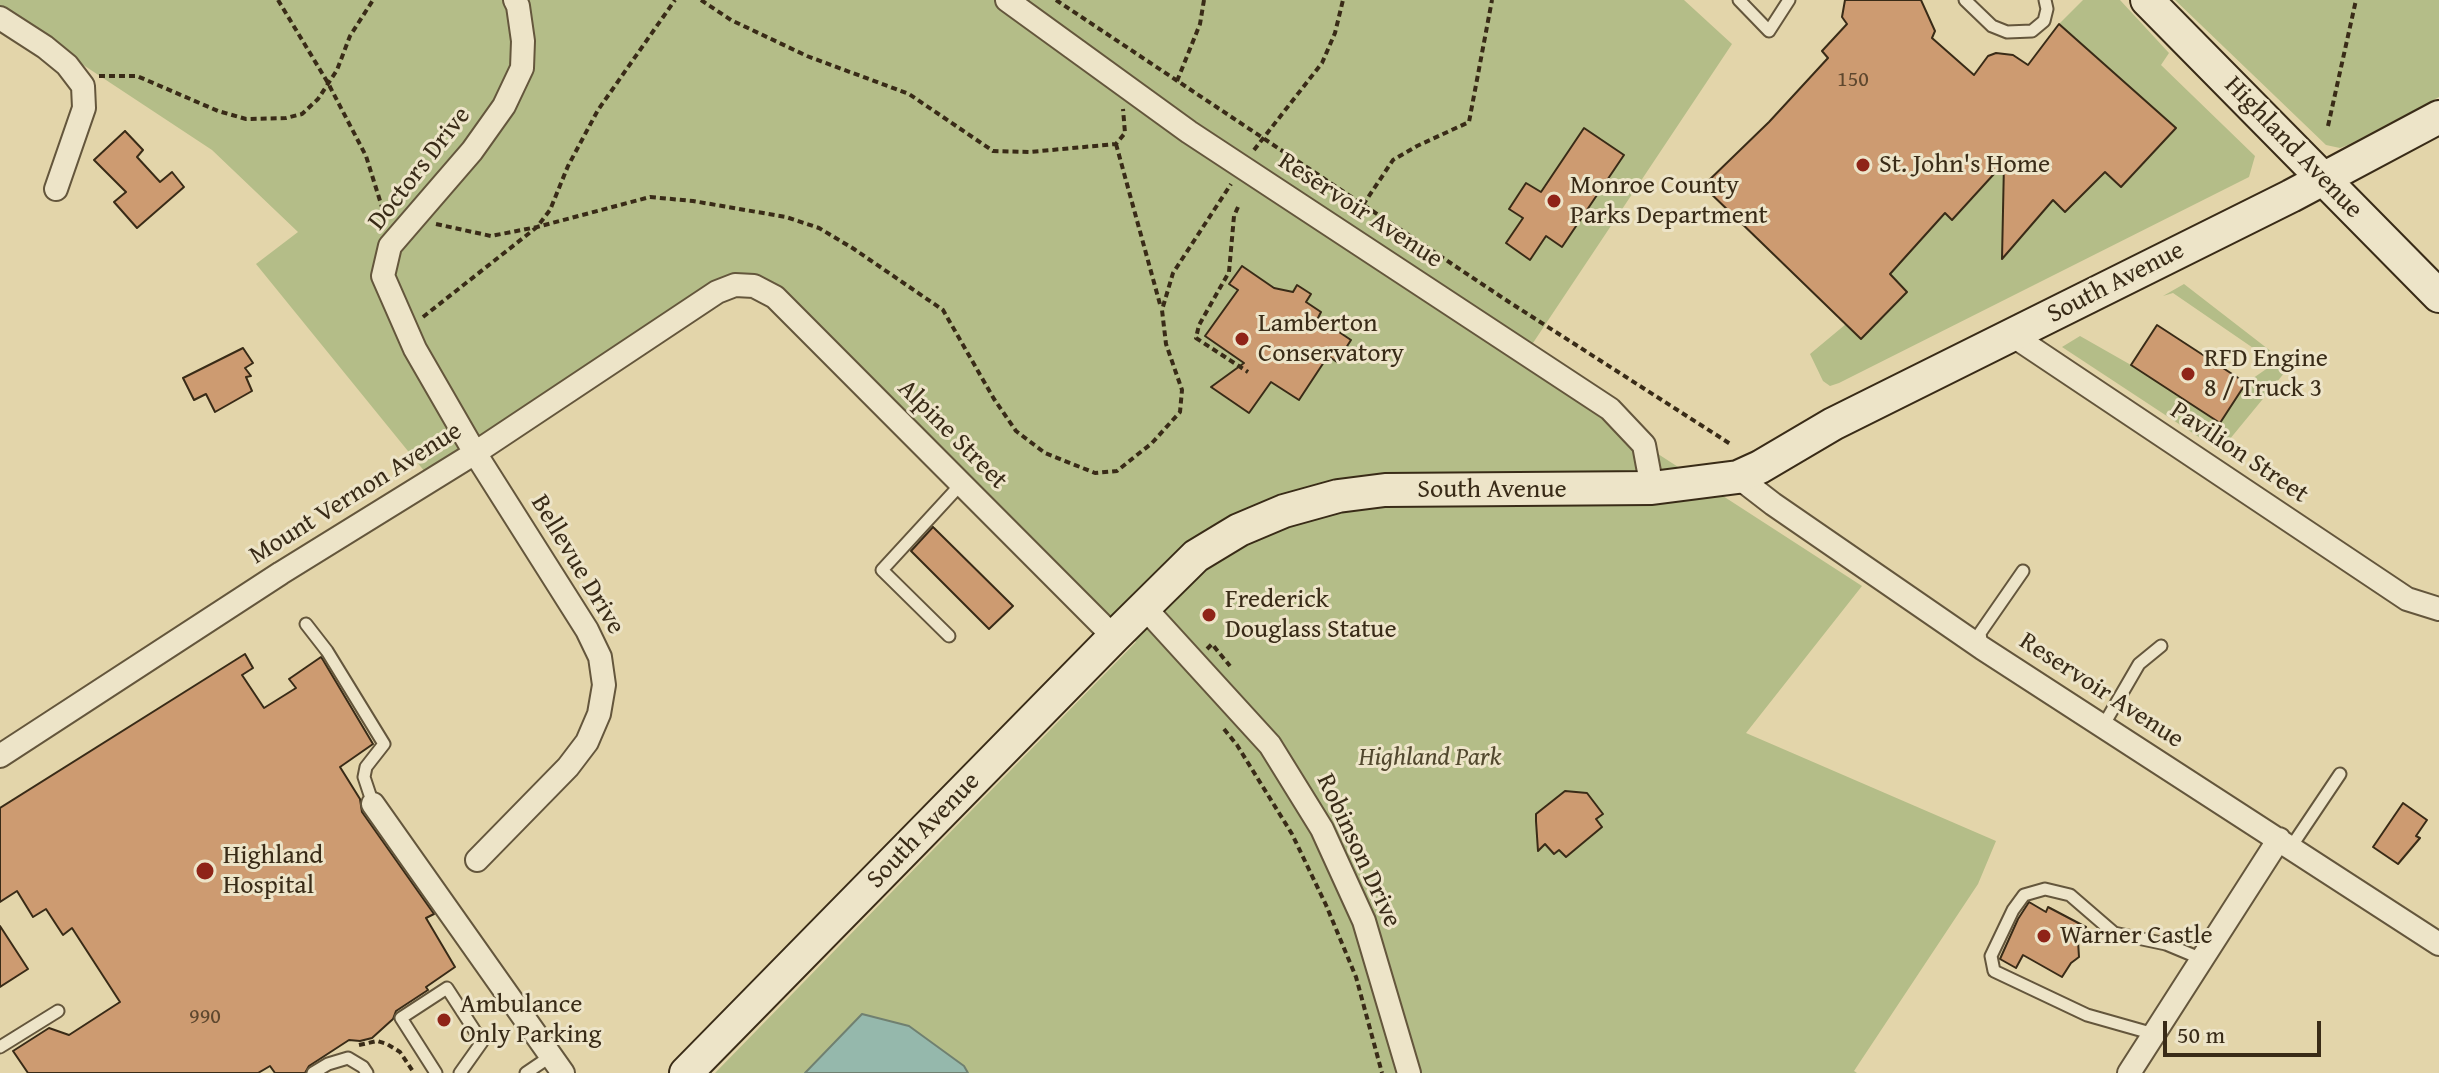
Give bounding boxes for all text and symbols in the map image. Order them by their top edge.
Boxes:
house number: 150 [1837,67,1869,93]
street label: Highland Avenue [2217,70,2369,226]
street label: Doctors Drive [362,101,478,237]
street label: Reservoir Avenue [1272,146,1448,276]
place label: St. John's Home [1879,149,2050,181]
marker: St. John's Home [1854,156,1872,174]
place label: Monroe County Parks Department [1570,170,1768,232]
marker: Monroe County Parks Department [1545,192,1563,210]
street label: South Avenue [2042,235,2190,331]
place label: Lamberton Conservatory [1258,308,1404,370]
marker: Lamberton Conservatory [1233,330,1251,348]
place label: RFD Engine 8 / Truck 3 [2204,343,2328,404]
marker: RFD Engine 8 / Truck 3 [2179,365,2197,383]
street label: Alpine Street [891,374,1013,496]
street label: Pavilion Street [2164,395,2314,511]
street label: Mount Vernon Avenue [244,416,468,572]
street label: South Avenue [1417,474,1567,506]
street label: Bellevue Drive [523,490,631,640]
place label: Frederick Douglass Statue [1225,584,1397,646]
marker: Frederick Douglass Statue [1200,606,1218,624]
street label: Reservoir Avenue [2013,626,2189,756]
park label: Highland Park [1359,742,1501,774]
street label: South Avenue [861,766,987,896]
street label: Robinson Drive [1309,769,1407,933]
place label: Highland Hospital [223,840,323,902]
marker: Highland Hospital [194,860,216,882]
place label: Warner Castle [2060,920,2213,952]
marker: Warner Castle [2035,927,2053,945]
place label: Ambulance Only Parking [460,989,601,1050]
house number: 990 [189,1004,221,1030]
scale bar [2167,1005,2325,1055]
marker: Ambulance Only Parking [435,1011,453,1029]
text: 50 m [2177,1017,2225,1052]

